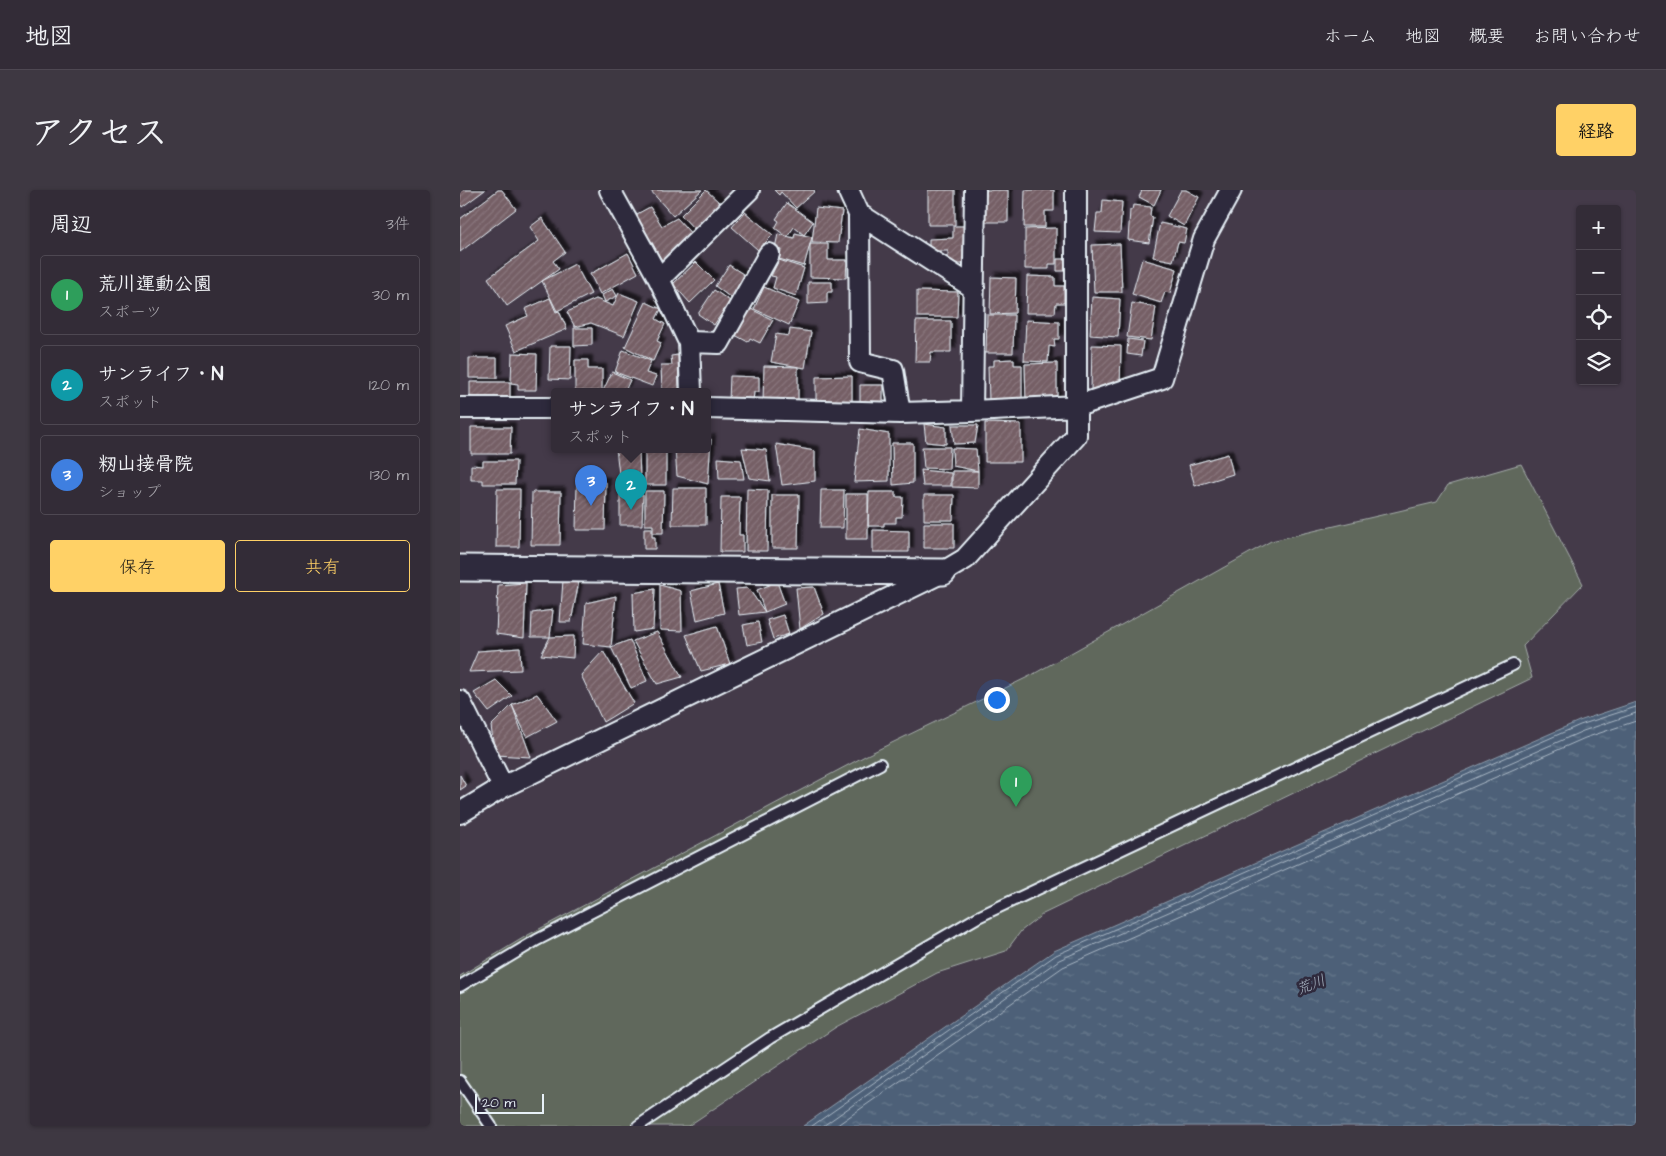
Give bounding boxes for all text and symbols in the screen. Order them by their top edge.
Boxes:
text: 地図 [25,20,73,54]
text: ホーム [1324,24,1377,49]
text: 地図 [1405,24,1441,49]
text: 概要 [1469,24,1505,49]
text: お問い合わせ [1533,24,1641,49]
button: 経路 [1556,104,1636,156]
text: アクセス [30,109,168,158]
map controls [1576,205,1621,385]
button: + [1576,205,1621,250]
text: 周辺 [50,210,92,239]
text: 3件 [386,213,410,235]
button: − [1576,250,1621,295]
text: 荒川運動公園 [98,271,212,298]
text: 1 [66,284,68,306]
text: 30 m [372,284,409,306]
button: locate [1576,295,1621,340]
text: スポーツ [98,301,162,323]
button: layers [1576,340,1621,385]
text: サンライフ・N [98,361,224,388]
text: 2 [62,374,72,396]
text: 120 m [369,374,409,396]
popup [551,388,711,453]
text: スポット [98,391,162,413]
text: サンライフ・N [568,396,694,423]
text: スポット [568,426,632,448]
text: 籾山接骨院 [98,451,193,478]
text: 3 [63,464,71,486]
text: 130 m [370,464,409,486]
pin: 3 [575,465,607,506]
pin: 2 [615,469,647,510]
text: ショップ [98,481,161,503]
button: 保存 [50,540,225,592]
button: 共有 [235,540,410,592]
your location [984,687,1010,713]
pin: 1 [1000,766,1032,807]
water label: 荒川 [1293,970,1329,1000]
scale bar [475,1091,544,1114]
text: 20 m [482,1093,515,1113]

